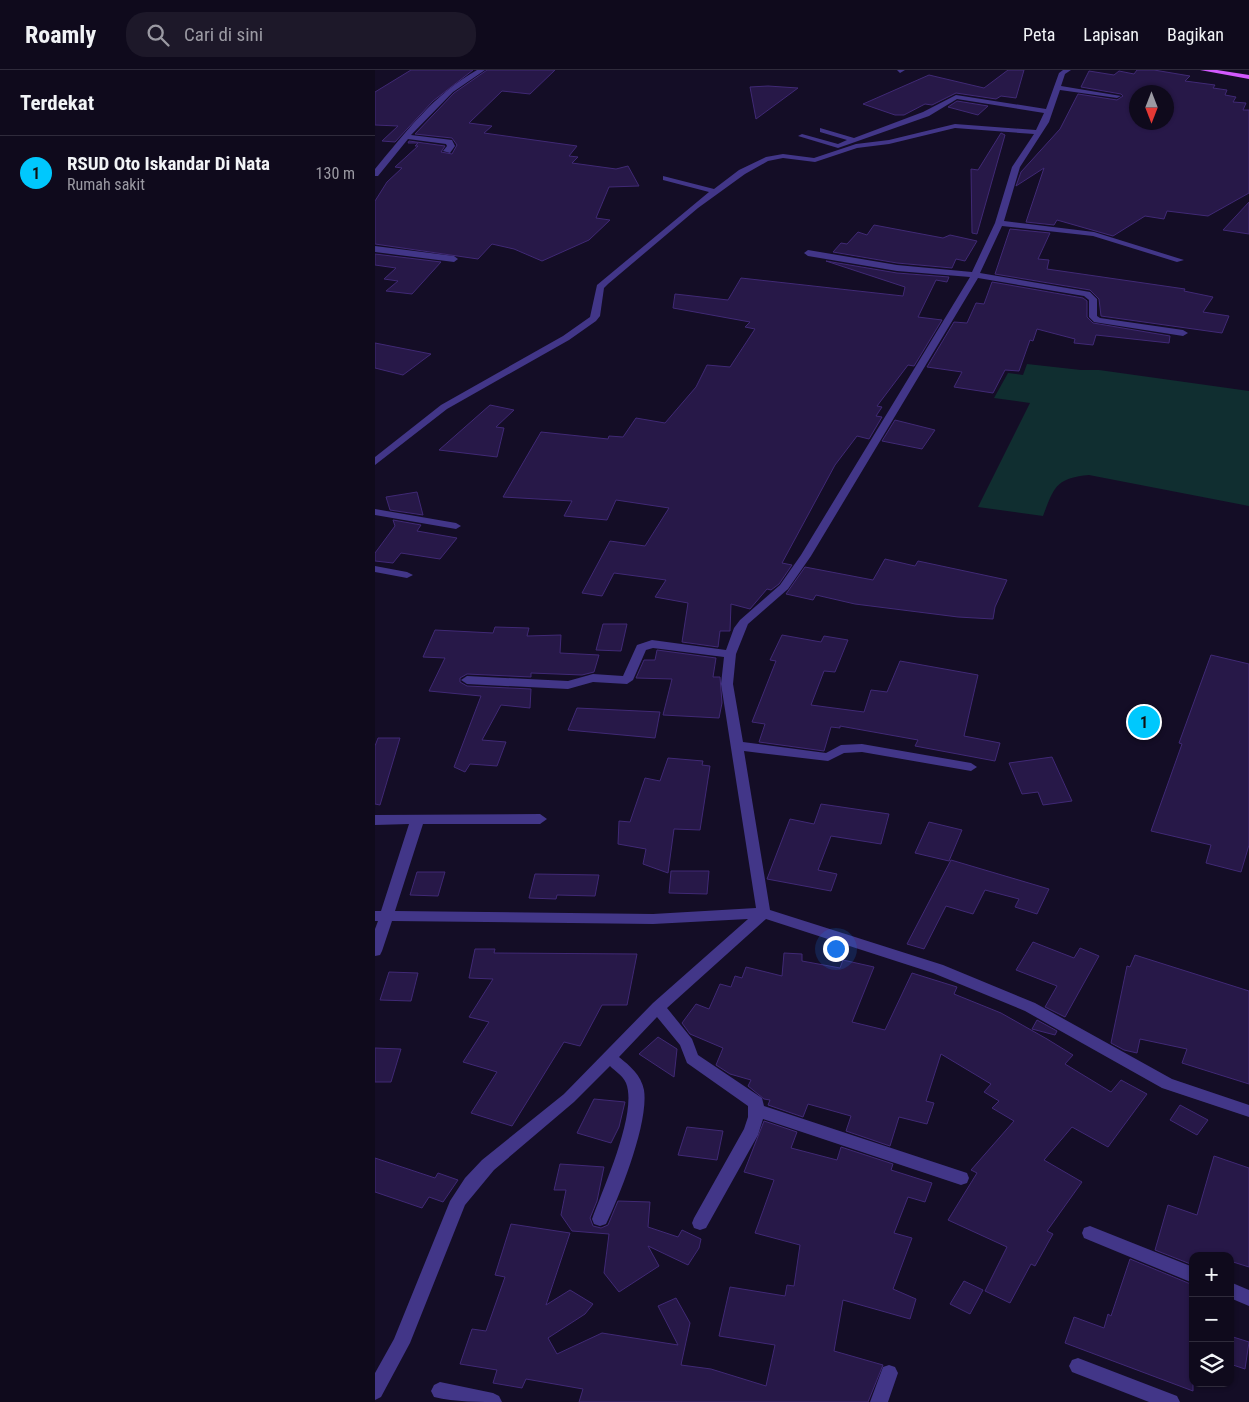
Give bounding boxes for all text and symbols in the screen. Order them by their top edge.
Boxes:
search box [126,12,476,57]
text: Roamly [25,21,96,49]
icon: search [144,21,172,49]
text: Cari di sini [184,23,263,46]
text: Peta [1023,24,1055,45]
text: Lapisan [1083,24,1139,45]
text: Bagikan [1167,24,1224,45]
north arrow [1129,85,1174,130]
text: Terdekat [20,91,94,115]
text: RSUD Oto Iskandar Di Nata [67,152,270,175]
text: 1 [32,164,40,183]
text: 130 m [316,164,355,183]
text: Rumah sakit [67,175,145,194]
pin: 1 [1128,703,1160,741]
your location [823,936,849,962]
map controls [1189,1252,1234,1387]
button: + [1189,1252,1234,1297]
button: − [1189,1297,1234,1342]
button: layers [1189,1342,1234,1387]

